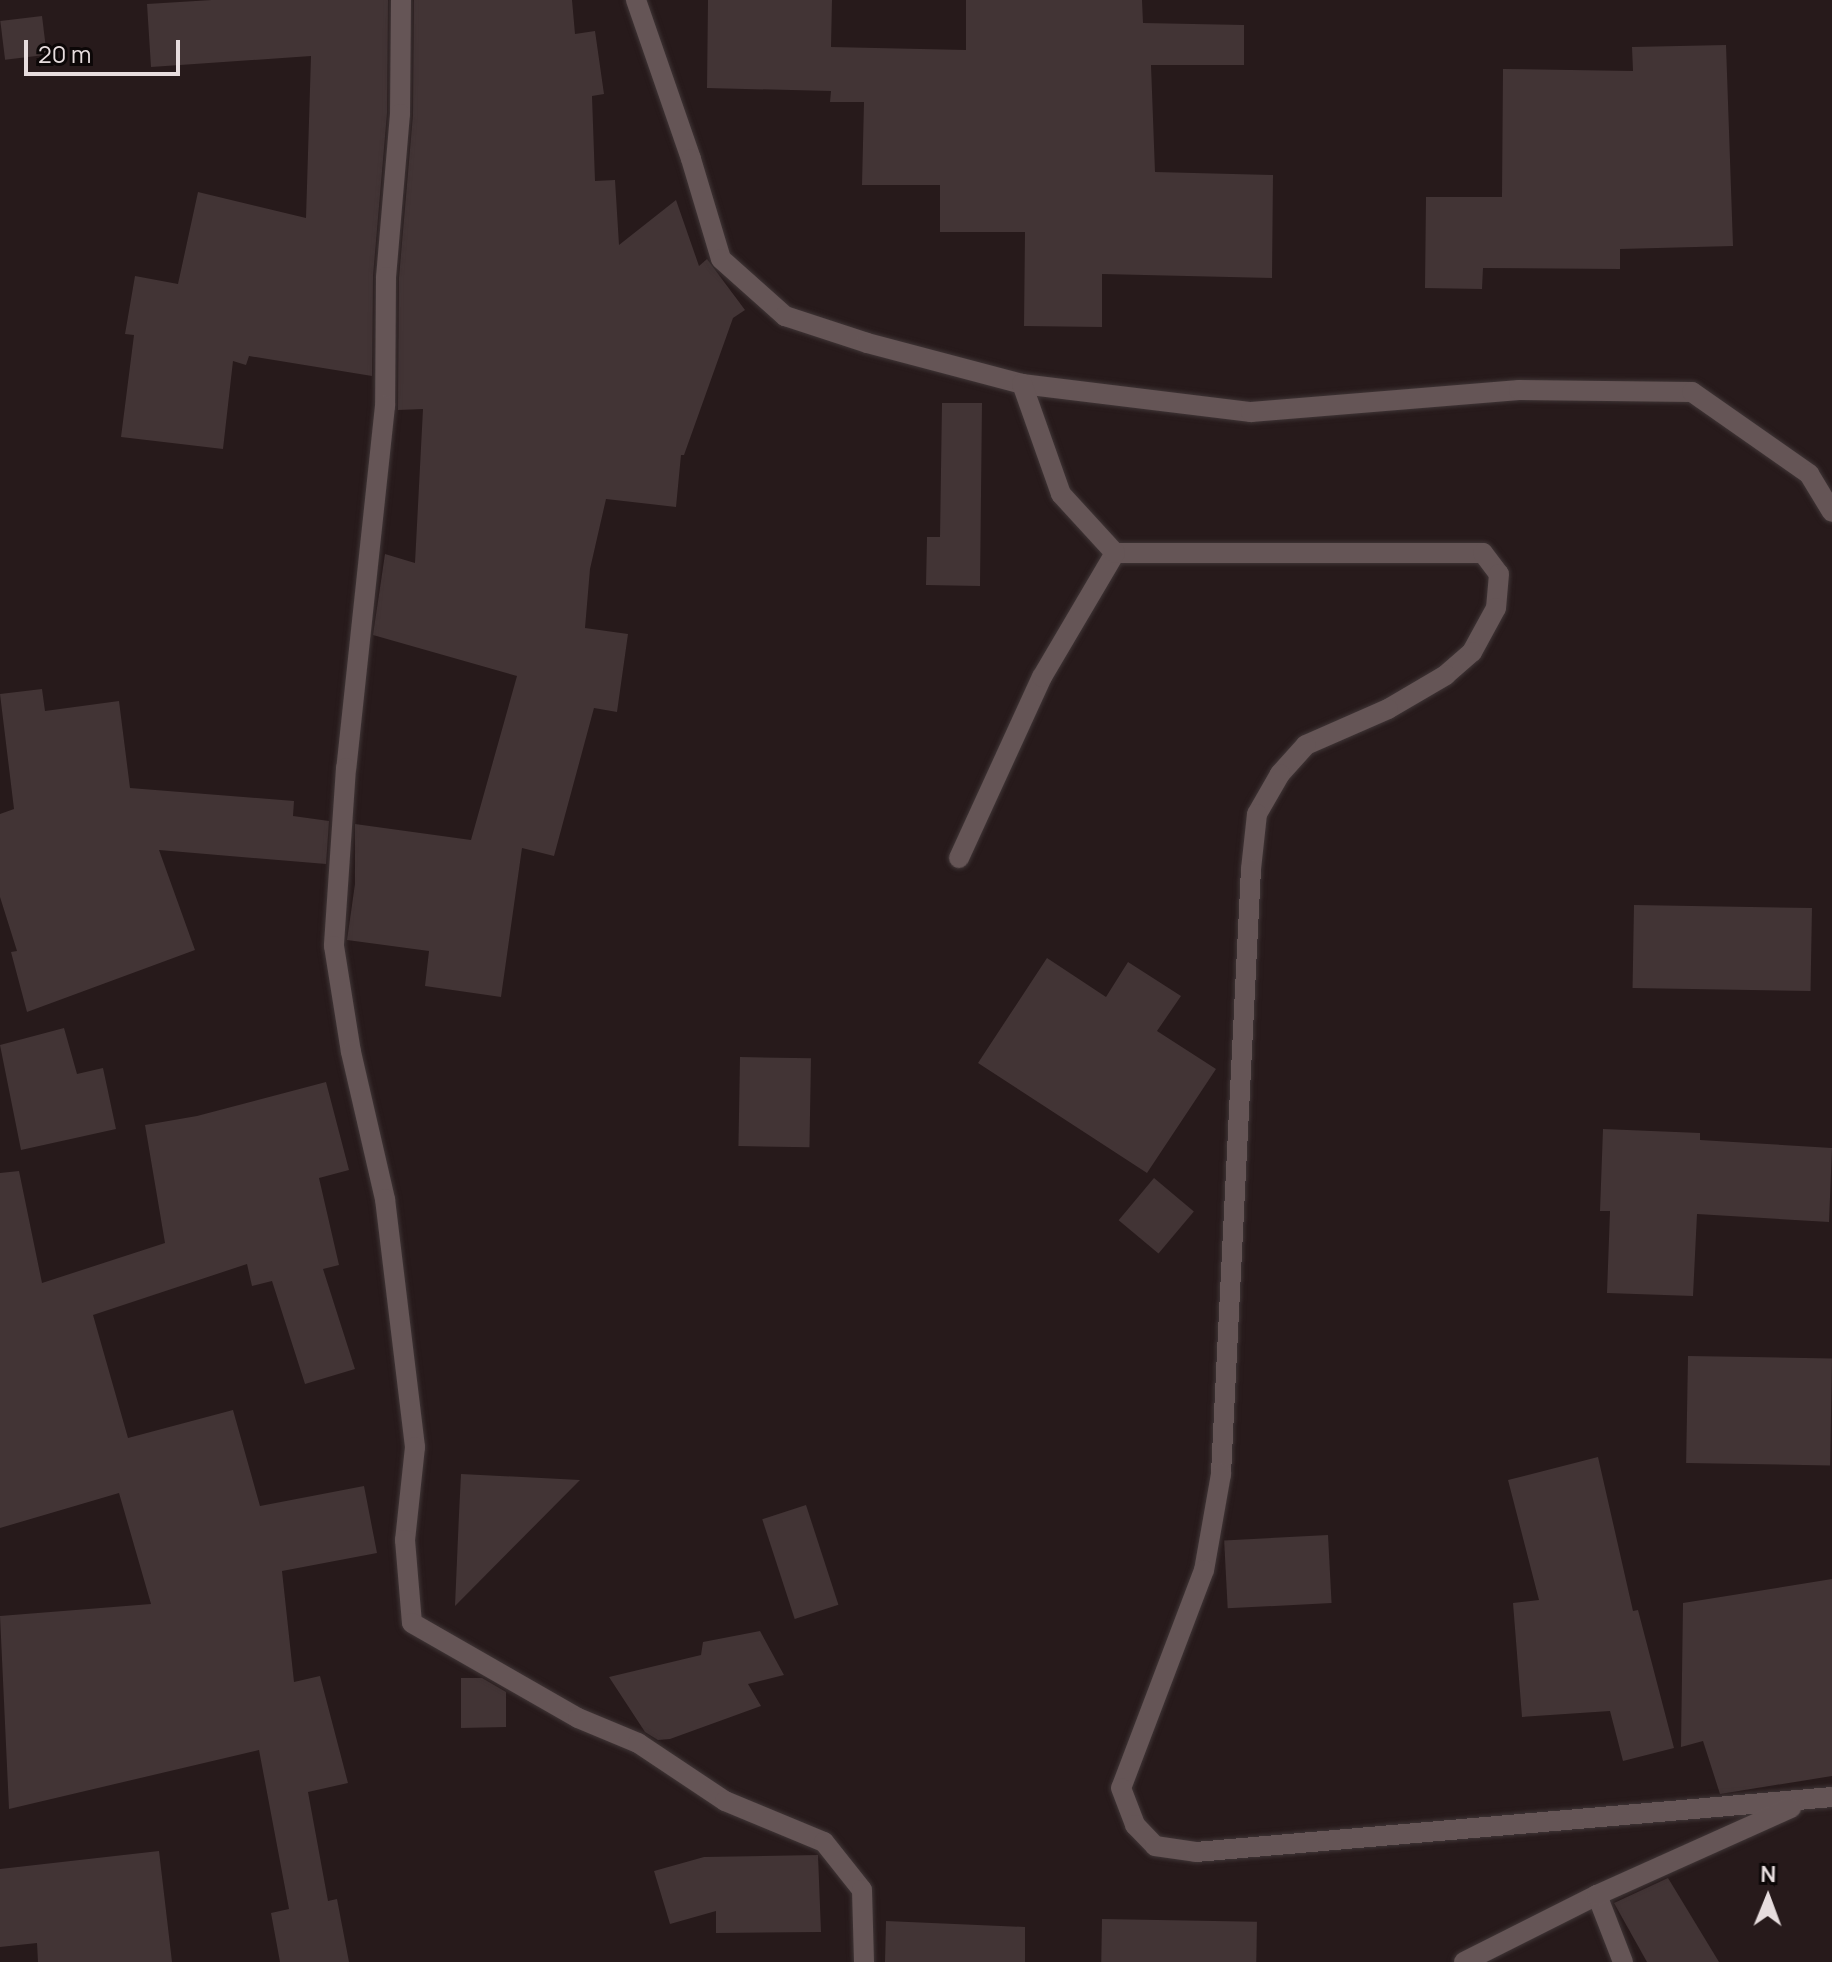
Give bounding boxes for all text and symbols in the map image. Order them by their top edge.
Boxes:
scale bar [28,24,184,74]
text: 20 m [38,37,91,70]
north arrow [1728,1858,1808,1938]
text: N [1760,1859,1777,1889]

